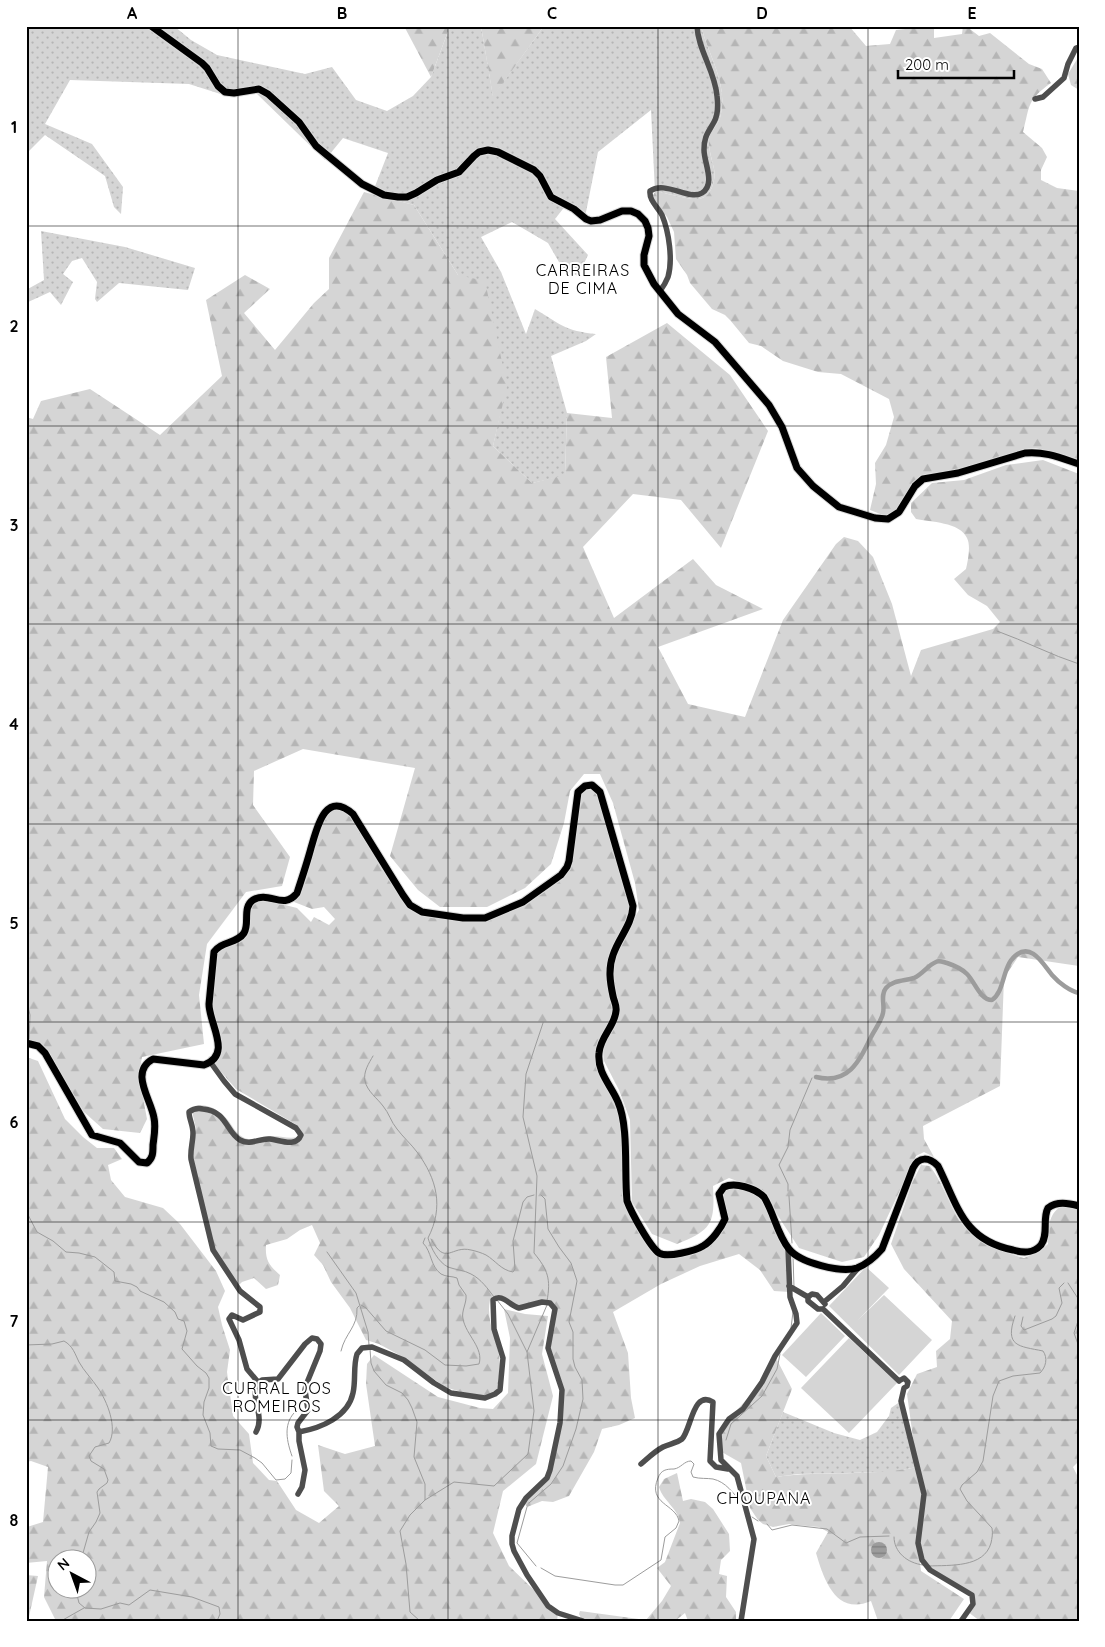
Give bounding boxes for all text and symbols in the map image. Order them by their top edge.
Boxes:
text: A [127,3,138,23]
text: B [337,3,347,23]
text: C [547,3,557,23]
text: D [756,3,768,23]
text: E [967,3,977,23]
scale bar [898,48,1014,80]
text: 200 m [905,55,949,74]
text: 1 [11,117,17,137]
district label: CARREIRAS DE CIMA [536,260,630,298]
text: 2 [9,316,19,336]
text: 3 [10,515,18,535]
text: 4 [9,714,19,734]
text: 5 [9,913,19,933]
text: 6 [10,1112,19,1132]
text: 7 [10,1311,19,1331]
district label: CURRAL DOS ROMEIROS [222,1378,332,1416]
district label: CHOUPANA [717,1488,811,1508]
text: 8 [10,1510,19,1530]
north arrow [48,1550,98,1600]
text: N [54,1554,73,1574]

